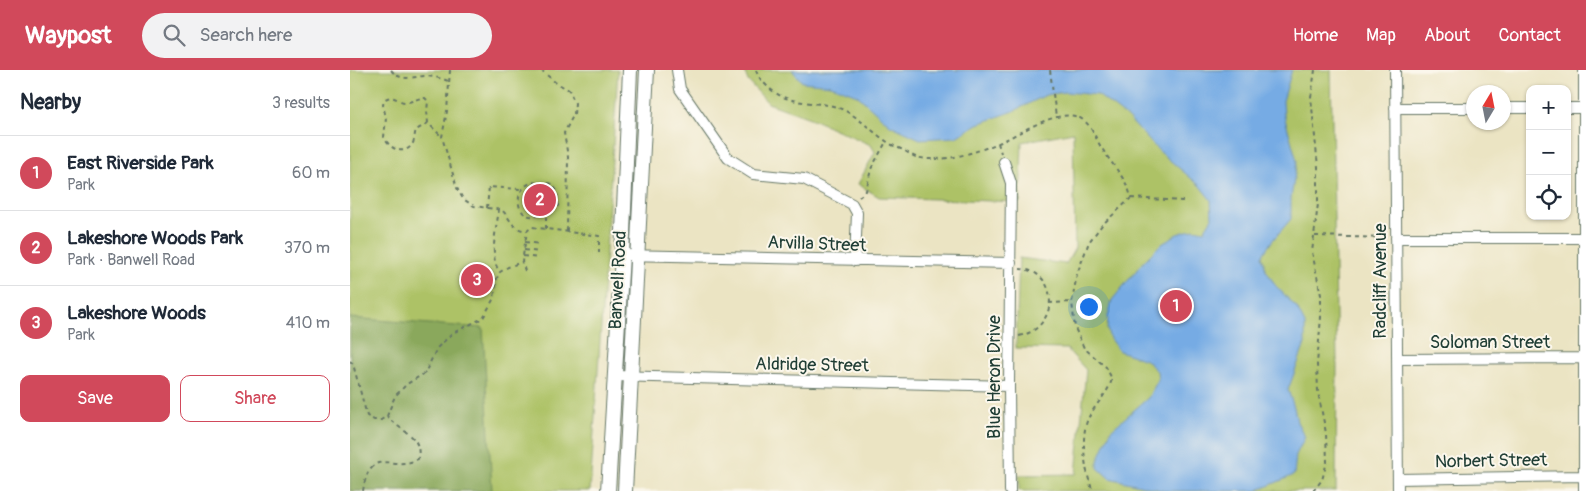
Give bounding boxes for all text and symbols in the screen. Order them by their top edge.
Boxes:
search box [142,13,492,58]
text: Waypost [25,21,112,50]
icon: search [160,21,188,49]
text: Search here [200,23,292,47]
text: Home [1293,24,1338,47]
text: Map [1366,24,1396,47]
text: About [1424,24,1470,47]
text: Contact [1498,24,1561,47]
north arrow [1466,85,1511,130]
map controls [1526,85,1571,220]
button: + [1526,85,1571,130]
text: Nearby [20,89,81,116]
text: 3 results [272,93,330,113]
button: − [1526,130,1571,175]
text: East Riverside Park [67,151,214,175]
text: 1 [33,163,39,183]
text: 60 m [292,163,330,183]
text: Park [67,175,95,195]
button: locate [1526,175,1571,220]
pin: 2 [524,181,556,219]
street label: Radcliff Avenue [1369,223,1392,339]
text: Lakeshore Woods Park [67,226,243,250]
street label: Banwell Road [604,230,632,330]
street label: Arvilla Street [767,231,868,257]
text: 2 [32,238,40,258]
text: 370 m [284,238,330,258]
text: Park · Banwell Road [67,250,195,270]
pin: 3 [461,261,493,299]
pin: 1 [1160,287,1192,325]
your location [1076,294,1102,320]
text: Lakeshore Woods [67,301,206,325]
text: 3 [32,313,40,333]
text: 410 m [286,313,330,333]
street label: Blue Heron Drive [983,315,1006,439]
text: Park [67,325,95,345]
street label: Soloman Street [1430,331,1551,354]
street label: Aldridge Street [755,353,870,378]
button: Save [20,375,170,422]
button: Share [180,375,330,422]
street label: Norbert Street [1435,449,1548,473]

